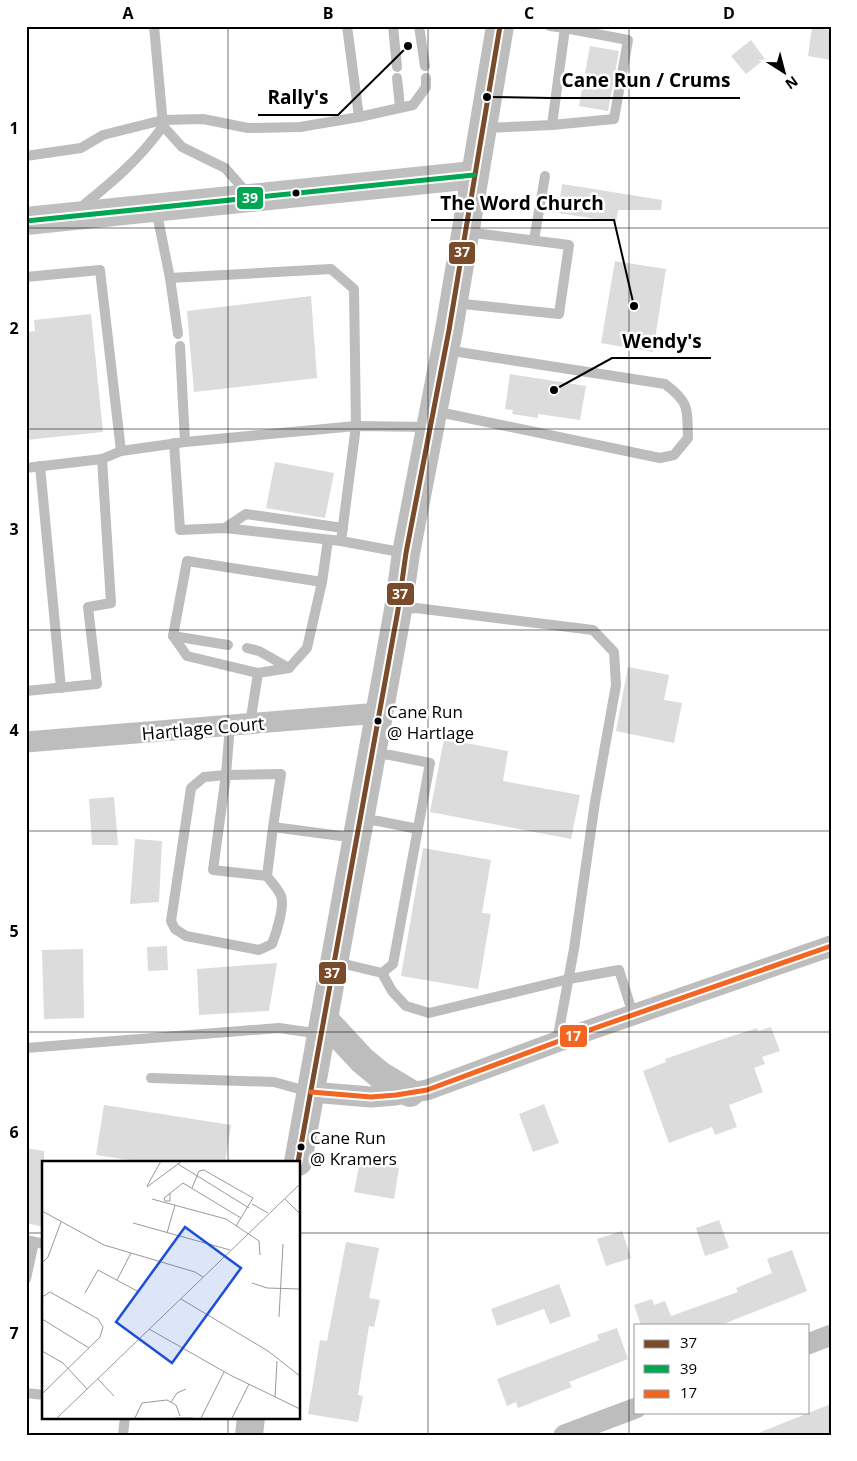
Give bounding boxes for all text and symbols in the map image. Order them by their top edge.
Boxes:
text: A [122,2,134,24]
text: B [323,2,333,24]
text: C [524,2,534,24]
text: D [723,2,735,24]
north arrow [760,48,810,98]
callout: Cane Run / Crums [551,64,740,98]
text: Cane Run / Crums [562,67,730,93]
text: N [782,72,802,94]
callout: Rally's [258,81,338,115]
text: Rally's [268,84,328,110]
text: 1 [9,117,19,139]
line badge: 39 [236,186,264,210]
callout: The Word Church [431,186,614,220]
text: 39 [242,188,258,207]
unlabelled marker [291,188,301,198]
text: The Word Church [440,190,604,216]
line badge: 37 [448,241,476,265]
text: 37 [454,242,470,261]
text: 2 [9,317,19,339]
callout: Wendy's [612,324,711,358]
text: Wendy's [622,328,702,354]
text: 3 [9,518,19,540]
line badge: 37 [386,582,415,606]
text: 37 [392,584,408,603]
place label: Cane Run @ Hartlage [387,700,474,744]
street label: Hartlage Court [141,711,265,745]
marker: Cane Run @ Hartlage [373,716,383,726]
text: 4 [9,719,19,741]
text: 5 [9,920,19,942]
line badge: 37 [318,961,347,985]
text: 37 [324,963,340,982]
line badge: 17 [559,1024,588,1048]
text: 17 [565,1026,581,1045]
text: 6 [9,1121,19,1143]
place label: Cane Run @ Kramers [310,1126,397,1170]
marker: Cane Run @ Kramers [296,1142,306,1152]
inset map [42,1161,300,1418]
text: 7 [9,1322,19,1344]
legend [634,1324,810,1414]
text: 37 [680,1332,697,1352]
text: 39 [680,1358,697,1378]
text: 17 [680,1382,697,1402]

